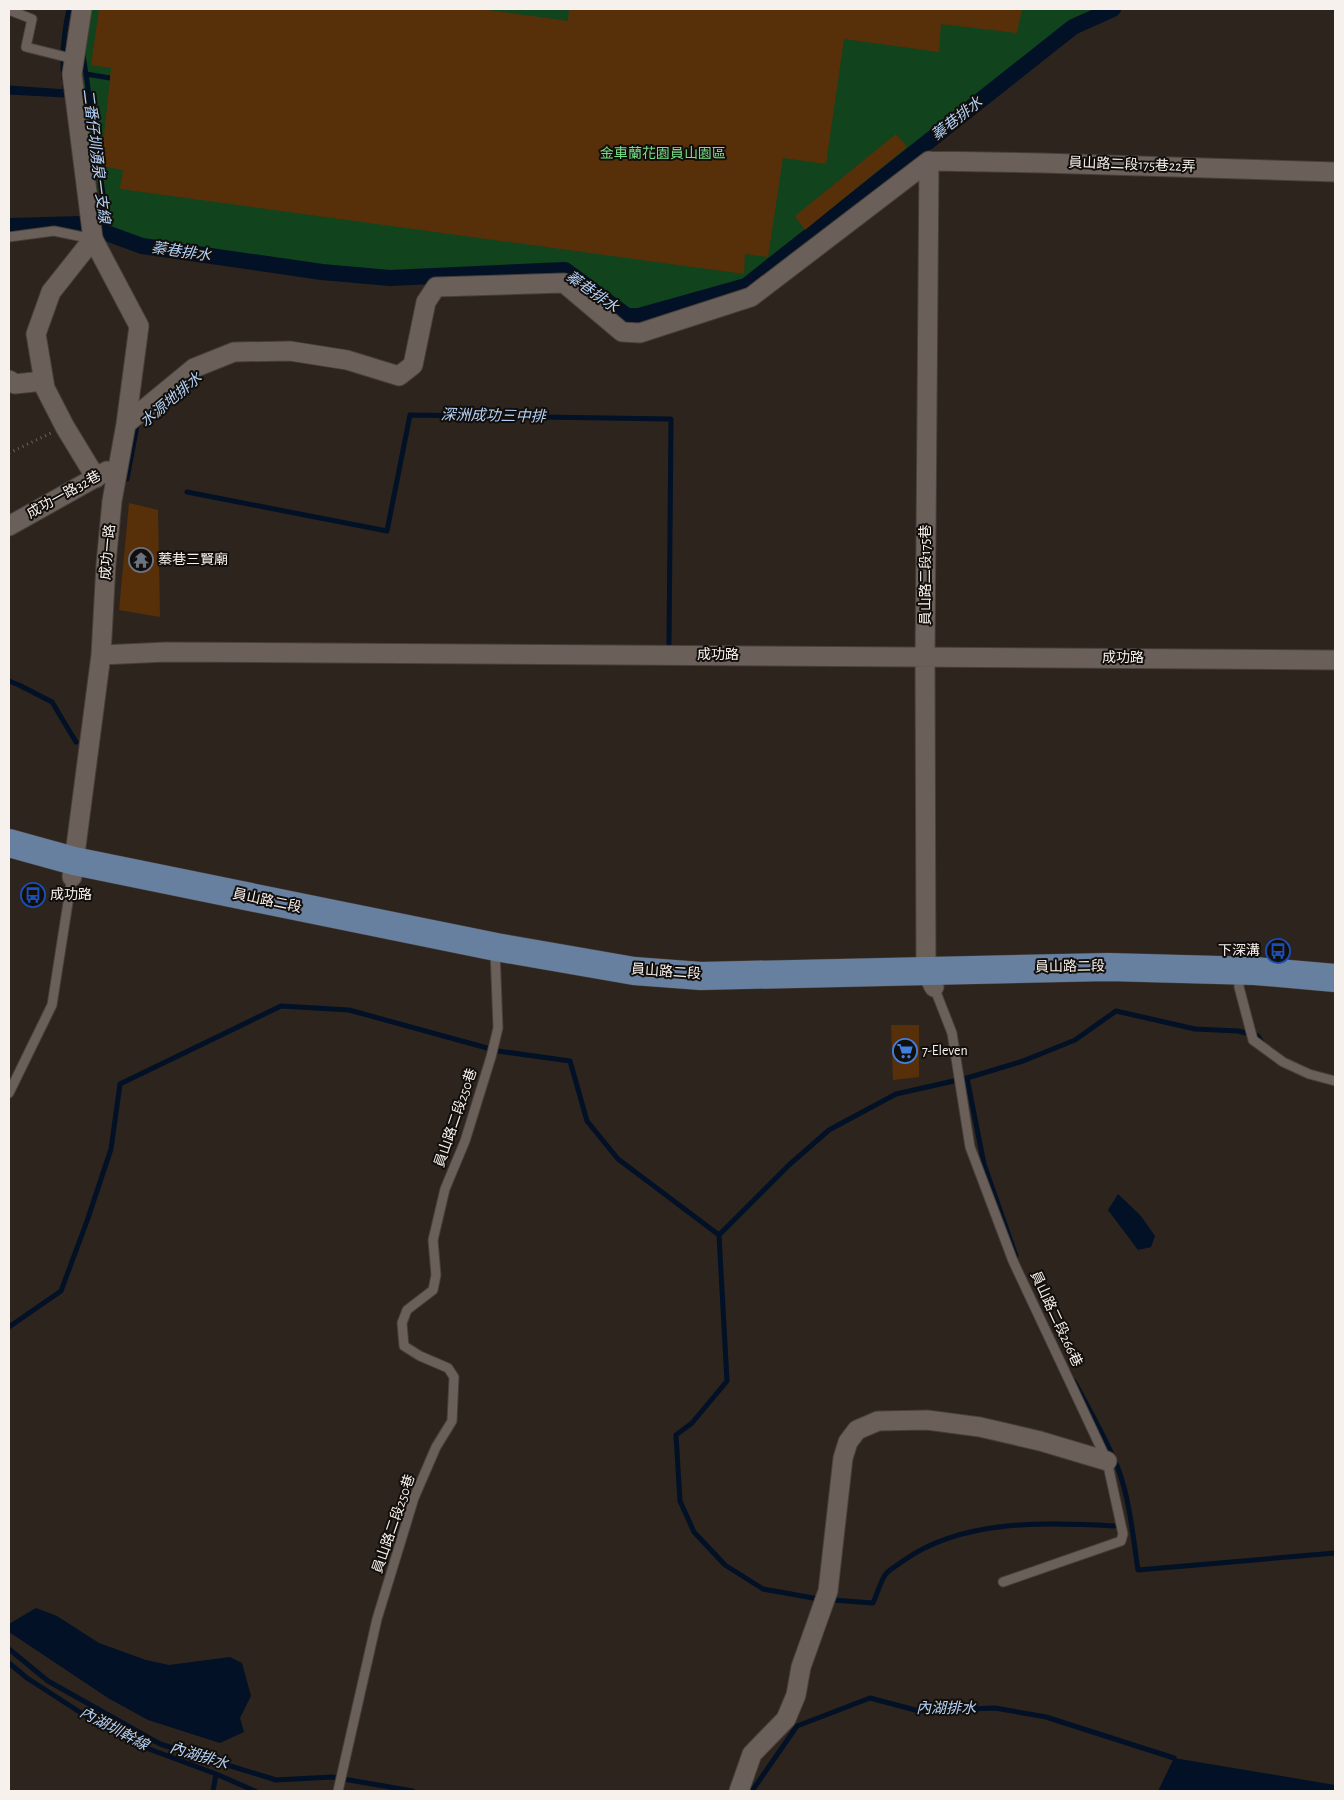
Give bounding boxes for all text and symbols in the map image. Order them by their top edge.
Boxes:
water label: 二番仔圳湧泉一支線 [80,88,113,226]
water label: 蓁巷排水 [928,93,986,143]
park label: 金車蘭花園員山園區 [600,146,726,161]
street label: 員山路二段175巷22弄 [1068,155,1196,174]
water label: 蓁巷排水 [150,239,213,264]
water label: 蓁巷排水 [563,268,622,316]
water label: 水源地排水 [137,369,205,430]
water label: 深洲成功三中排 [440,407,548,424]
street label: 成功一路32巷 [24,468,103,521]
street label: 成功一路 [98,523,117,581]
street label: 員山路二段175巷 [918,525,933,625]
temple icon: 蓁巷三賢廟 [128,547,154,573]
place label: 蓁巷三賢廟 [158,552,228,567]
street label: 成功路 [697,647,739,662]
street label: 成功路 [1102,650,1144,665]
bus stop icon: 成功路 [20,882,46,908]
street label: 員山路二段 [231,886,303,915]
place label: 成功路 [50,887,92,902]
bus stop icon: 下深溝 [1265,938,1291,964]
place label: 下深溝 [1218,943,1260,958]
street label: 員山路二段 [1035,958,1105,975]
street label: 員山路二段 [631,962,701,981]
supermarket icon: 7-Eleven [892,1038,918,1064]
place label: 7-Eleven [922,1044,968,1058]
street label: 員山路二段250巷 [432,1066,479,1169]
street label: 員山路二段266巷 [1028,1269,1085,1369]
street label: 員山路二段250巷 [370,1472,417,1575]
water label: 內湖排水 [916,1700,977,1716]
water label: 內湖圳幹線 [77,1704,153,1754]
water label: 內湖排水 [168,1739,231,1772]

